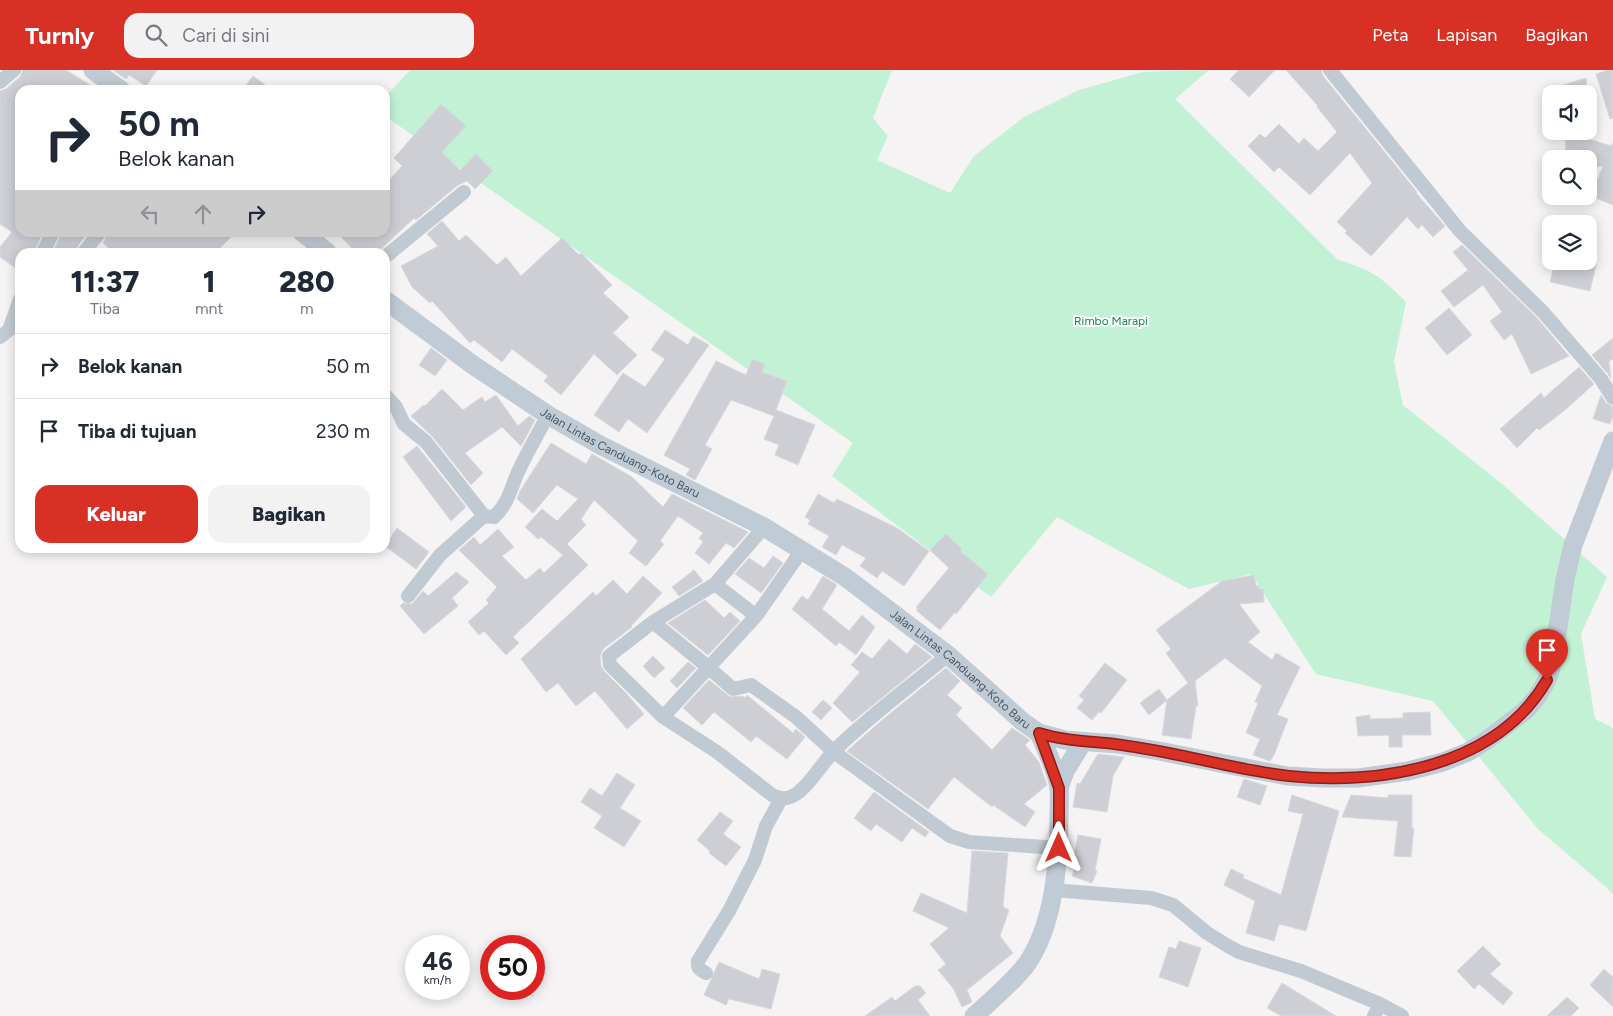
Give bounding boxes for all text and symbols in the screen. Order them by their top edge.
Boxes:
search box [124,13,474,58]
text: Turnly [25,21,94,50]
icon: search [142,21,170,49]
text: Cari di sini [182,24,270,47]
text: Peta [1372,24,1408,46]
text: Lapisan [1436,24,1497,46]
text: Bagikan [1525,24,1588,46]
map controls [1542,85,1597,270]
button: sound [1542,85,1597,140]
text: 50 m [118,103,200,145]
icon: right [35,105,100,170]
text: Belok kanan [118,145,235,172]
button: search [1542,150,1597,205]
icon: left [136,200,164,228]
icon: ahead [189,200,217,228]
icon: right [242,200,270,228]
button: layers [1542,215,1597,270]
text: 11:37 [70,263,139,300]
text: 1 [203,263,216,300]
text: 280 [279,263,335,300]
text: Tiba [90,299,120,318]
text: mnt [195,299,224,318]
text: m [300,299,314,318]
park label: Rimbo Marapi [1074,314,1148,328]
icon: right [35,352,63,380]
text: Belok kanan [78,355,182,378]
text: 50 m [326,355,370,378]
street label: Jalan Lintas Canduang-Koto Baru [538,405,702,501]
icon: arrive [35,417,63,445]
text: Tiba di tujuan [78,420,197,443]
text: 230 m [316,420,370,443]
button: Keluar [35,485,198,543]
button: Bagikan [208,485,370,543]
street label: Jalan Lintas Canduang-Koto Baru [887,607,1033,732]
pin [1526,629,1568,680]
icon: arrive [1533,636,1561,664]
position arrow [1032,821,1084,873]
speed limit sign: 50 [480,935,545,1000]
text: 46 [422,946,453,976]
text: km/h [424,973,451,987]

